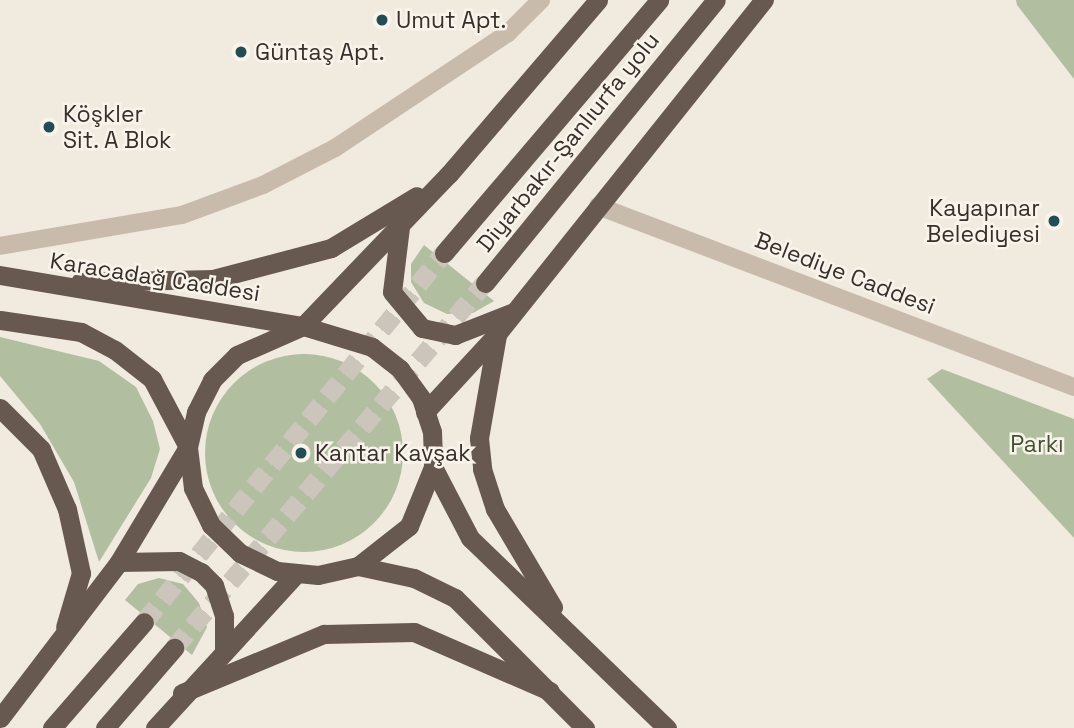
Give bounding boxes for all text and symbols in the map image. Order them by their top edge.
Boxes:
place label: Umut Apt. [396,6,507,34]
marker: Umut Apt. [374,12,390,28]
street label: Diyarbakır-Şanlıurfa yolu [471,27,665,257]
place label: Güntaş Apt. [255,38,385,66]
marker: Güntaş Apt. [233,44,249,60]
place label: Köşkler Sit. A Blok [63,100,173,154]
marker: Köşkler Sit. A Blok [41,119,57,135]
place label: Kayapınar Belediyesi [926,194,1040,248]
marker: Kayapınar Belediyesi [1046,213,1062,229]
street label: Belediye Caddesi [751,226,939,320]
street label: Karacadağ Caddesi [48,247,262,307]
park label: Parkı [1010,430,1064,458]
place label: Kantar Kavşak [315,439,471,467]
marker: Kantar Kavşak [293,445,309,461]

